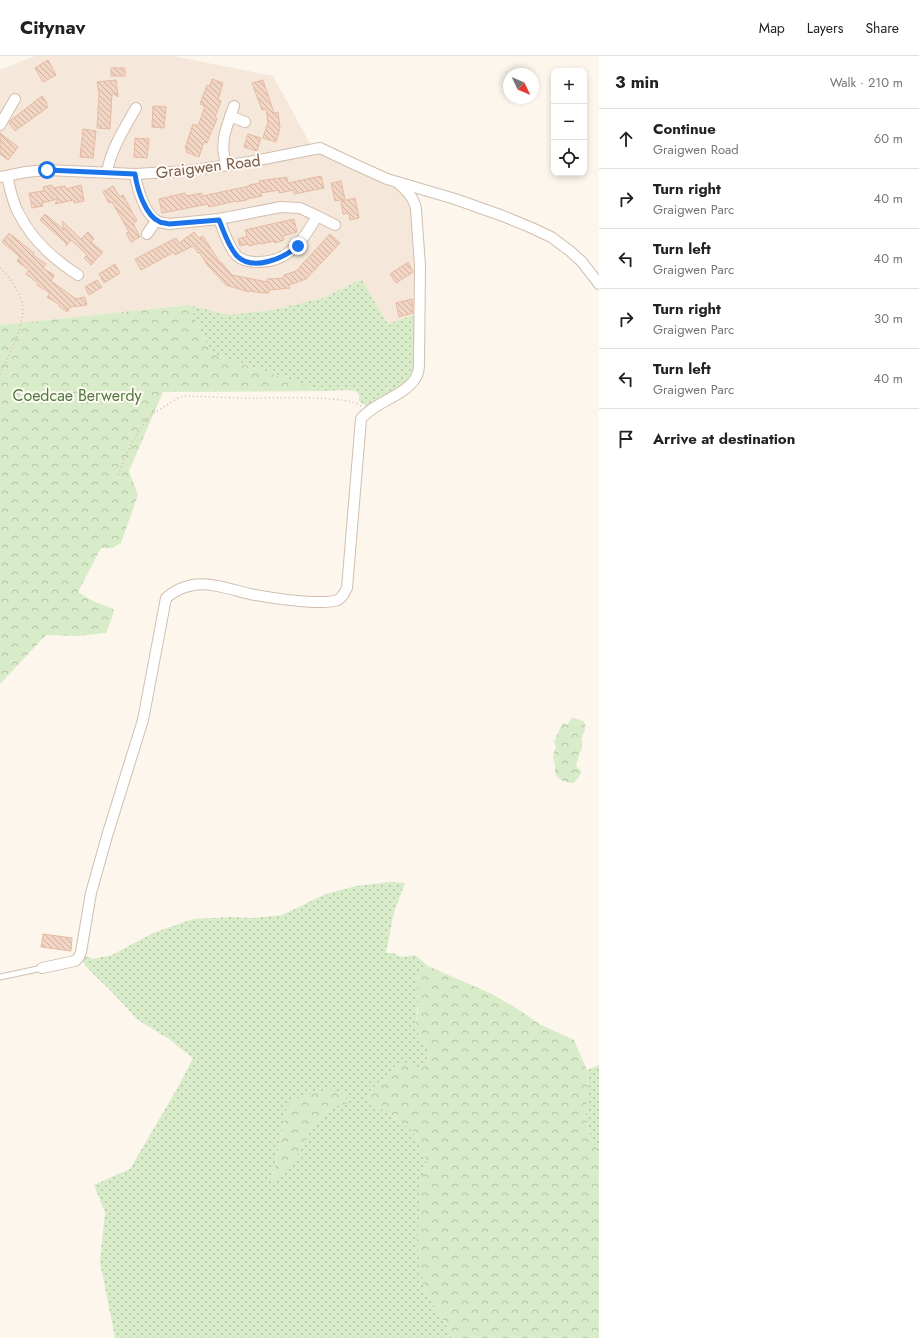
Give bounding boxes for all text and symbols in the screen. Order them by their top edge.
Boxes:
text: Citynav [20,14,86,41]
text: Map [759,18,785,38]
text: Layers [807,18,843,38]
text: Share [865,18,899,38]
north arrow [503,68,539,104]
map controls [551,68,587,176]
button: + [551,68,587,104]
text: 3 min [615,70,659,94]
text: Walk · 210 m [830,73,903,92]
button: − [551,104,587,140]
text: Continue [653,118,716,140]
icon: ahead [615,128,637,150]
text: 60 m [874,129,903,148]
button: locate [551,140,587,176]
text: Graigwen Road [653,140,739,159]
street label: Graigwen Road [154,149,262,184]
route start [38,161,56,179]
text: Turn right [653,178,721,200]
icon: right [615,188,637,210]
text: 40 m [874,189,903,208]
text: Graigwen Parc [653,200,734,219]
route end [289,237,307,255]
text: Turn left [653,238,711,260]
icon: left [615,248,637,270]
text: 40 m [874,249,903,268]
text: Graigwen Parc [653,260,734,279]
text: Turn right [653,298,721,320]
icon: right [615,308,637,330]
text: 30 m [874,309,903,328]
text: Graigwen Parc [653,320,734,339]
text: Turn left [653,358,711,380]
icon: left [615,368,637,390]
text: 40 m [874,369,903,388]
text: Graigwen Parc [653,380,734,399]
park label: Coedcae Berwerdy [12,384,143,407]
icon: arrive [615,428,637,450]
text: Arrive at destination [653,428,795,450]

